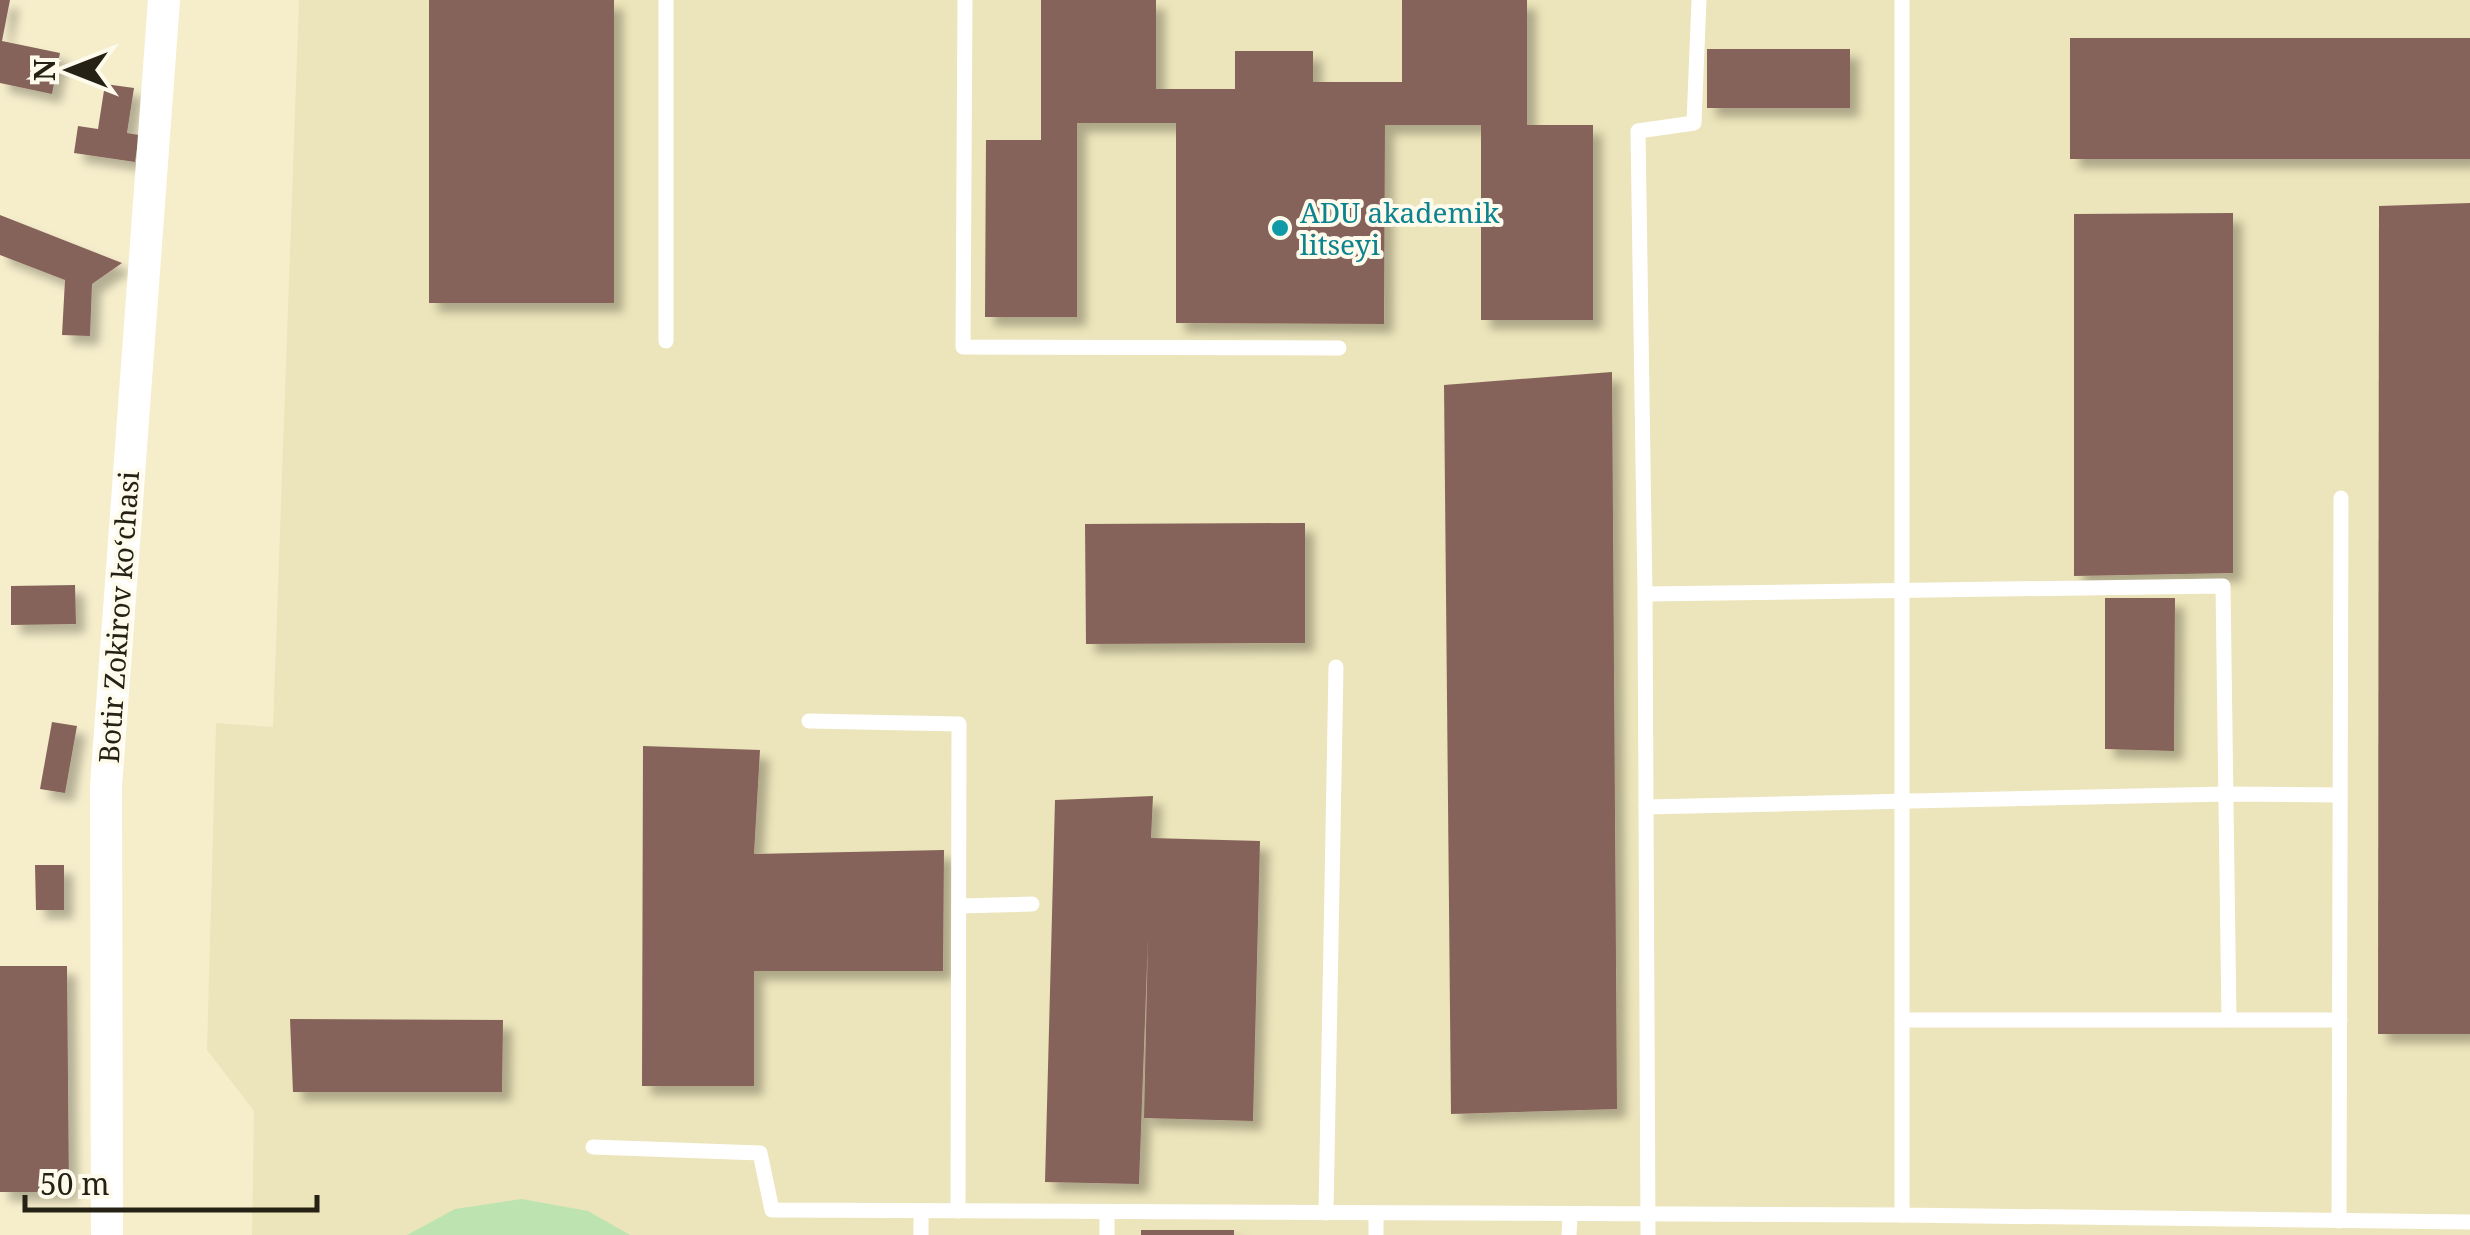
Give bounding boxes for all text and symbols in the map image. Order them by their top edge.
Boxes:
north arrow [20,20,120,120]
text: N [25,59,63,81]
place label: ADU akademik litseyi [1300,193,1500,263]
marker: ADU akademik litseyi [1269,217,1291,239]
street label: Botir Zokirov koʻchasi [89,470,147,764]
scale bar [25,1150,318,1212]
text: 50 m [40,1163,110,1204]

